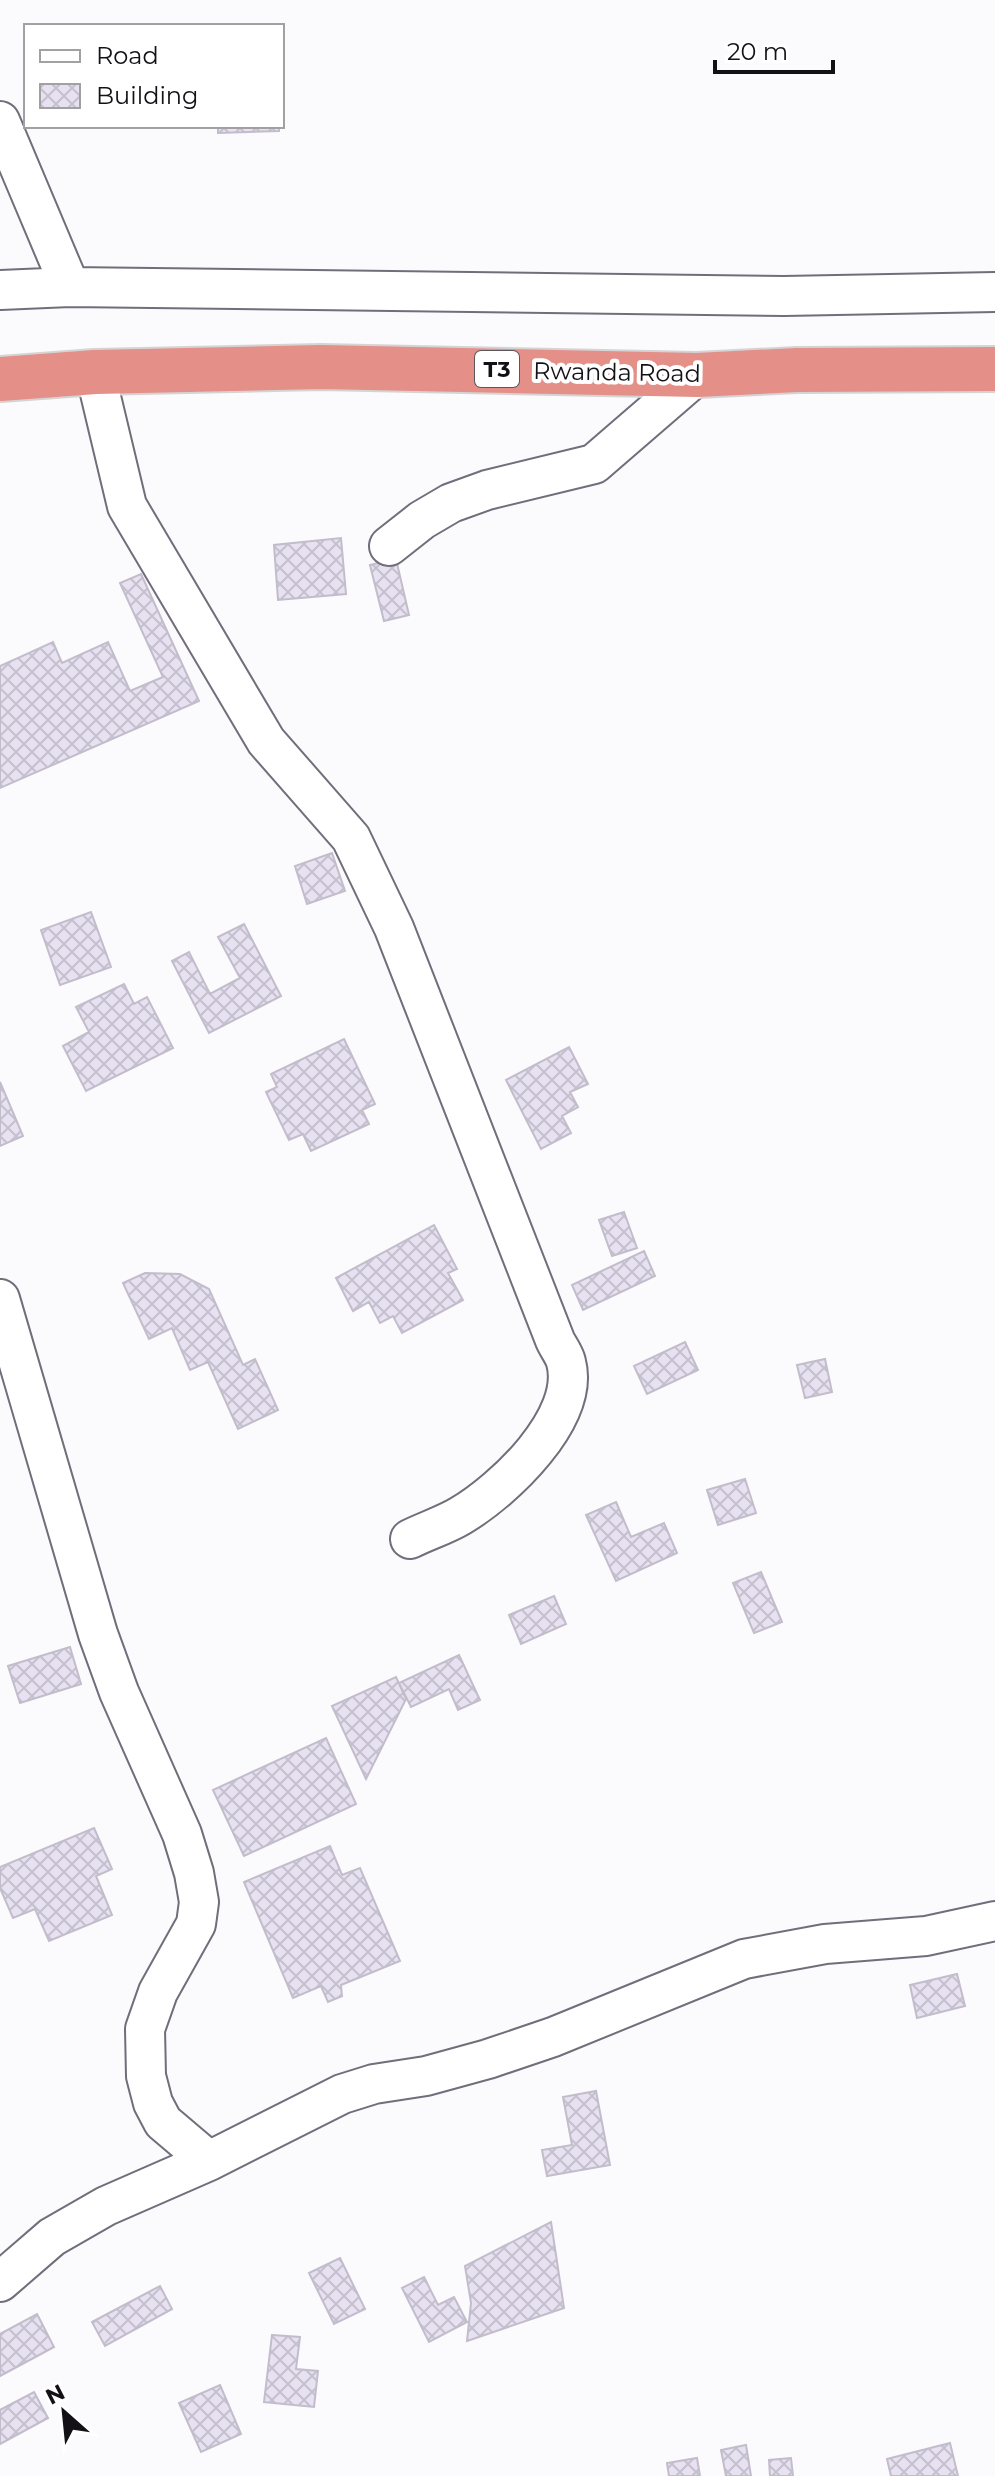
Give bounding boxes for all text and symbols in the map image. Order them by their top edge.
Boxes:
legend [24,24,284,128]
scale bar [715,24,833,74]
text: 20 m [727,37,788,66]
text: Road [96,41,159,70]
text: Building [96,81,199,110]
road number: T3 [475,351,519,387]
street label: Rwanda Road [533,356,701,388]
north arrow [24,2372,104,2452]
text: N [41,2379,69,2411]

